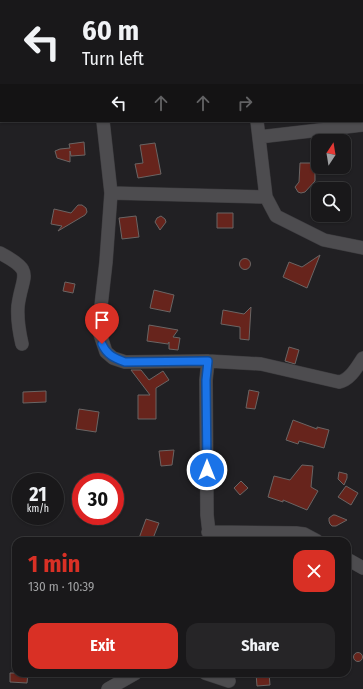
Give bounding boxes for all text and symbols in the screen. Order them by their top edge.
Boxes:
text: 60 m [82,14,139,47]
icon: left [16,16,68,68]
text: Turn left [82,48,144,70]
icon: left [108,92,130,114]
icon: ahead [150,92,172,114]
icon: ahead [192,92,214,114]
icon: right [234,92,256,114]
north arrow [311,134,351,174]
map controls [311,134,351,222]
button: search [311,182,351,222]
pin [85,303,119,344]
icon: arrive [91,309,113,331]
position arrow [186,449,228,491]
speed limit sign: 30 [72,473,124,525]
text: 21 [29,482,47,506]
text: km/h [27,503,49,515]
text: 1 min [28,550,80,578]
button: close [293,550,335,592]
text: 130 m · 10:39 [28,579,94,594]
button: Exit [28,623,178,669]
button: Share [186,623,335,669]

